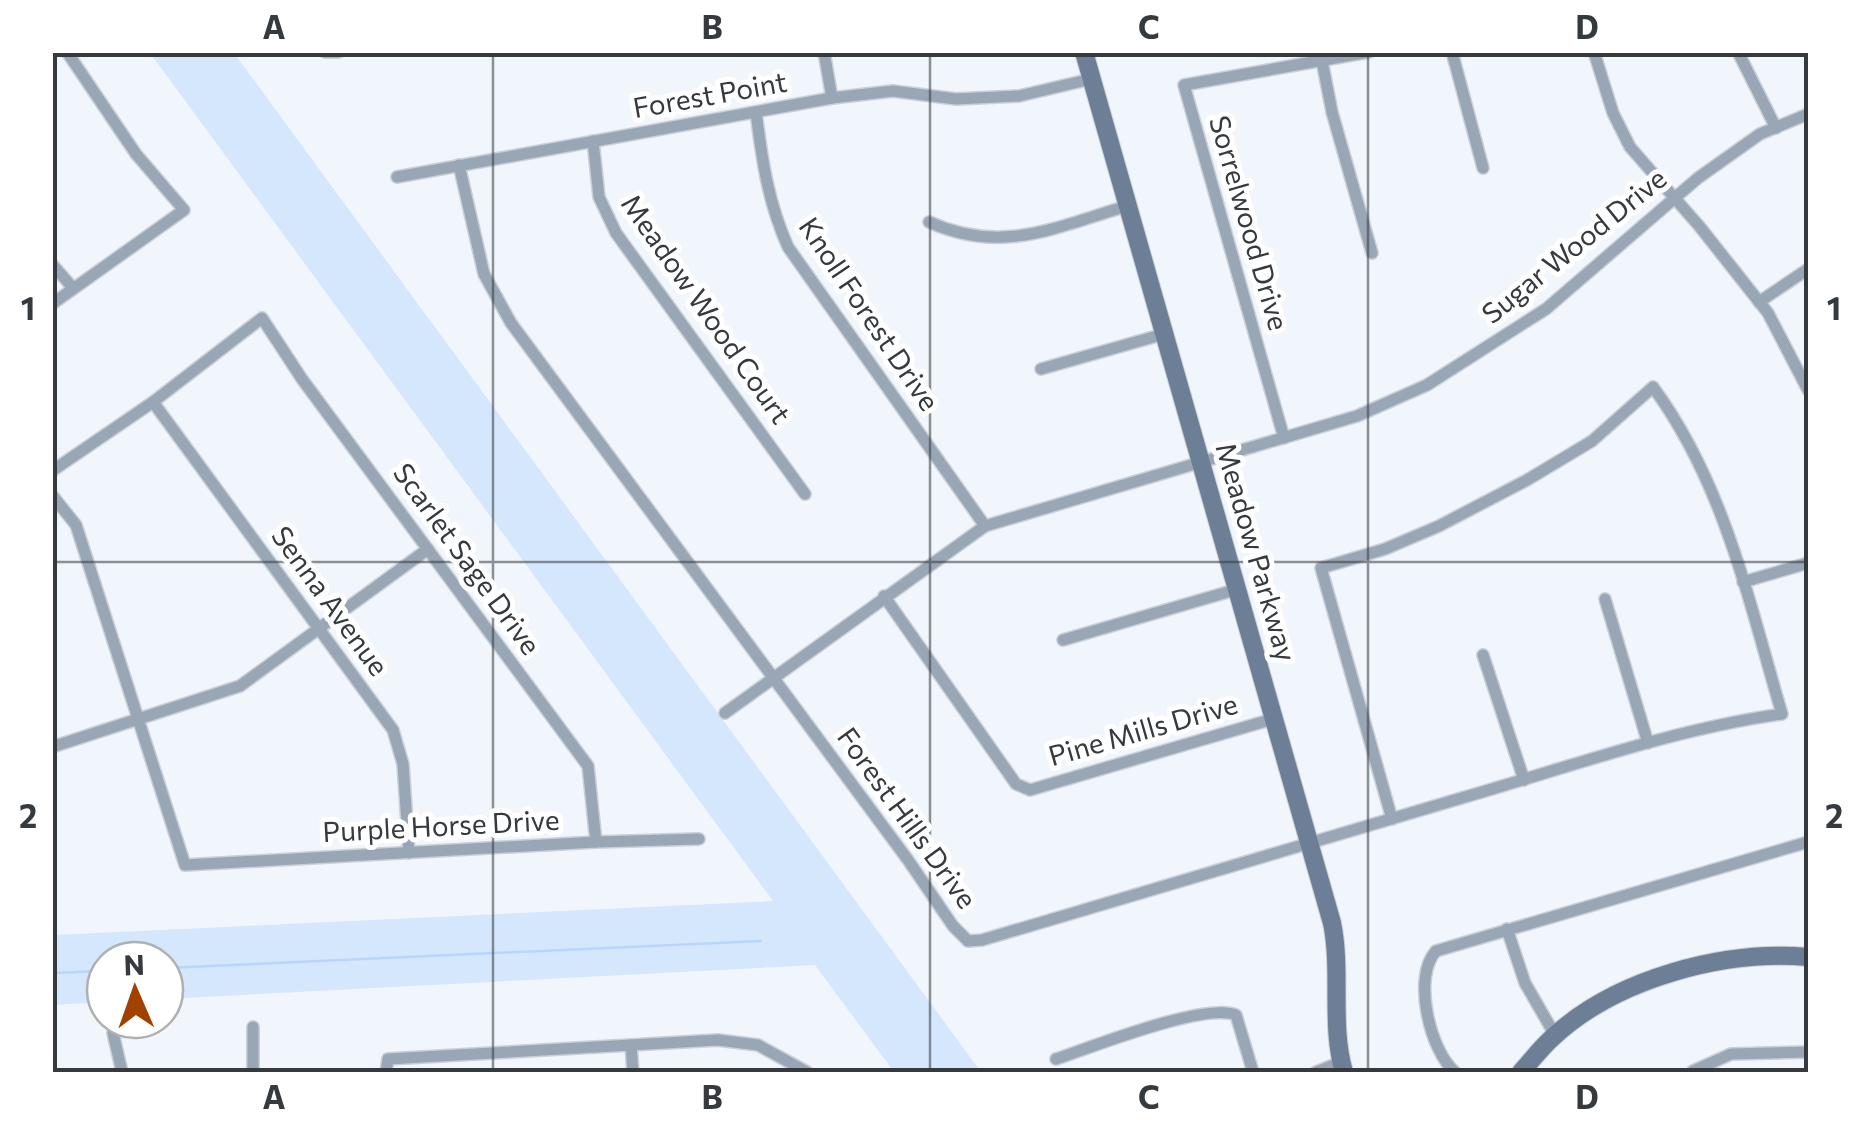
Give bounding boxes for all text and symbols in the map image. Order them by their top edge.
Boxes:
text: A [263,6,286,46]
text: B [701,6,723,46]
text: C [1138,6,1160,46]
text: D [1575,6,1599,46]
street label: Forest Point [630,64,789,124]
street label: Sorrelwood Drive [1203,112,1297,334]
street label: Sugar Wood Drive [1474,160,1672,330]
street label: Meadow Wood Court [615,187,799,430]
street label: Knoll Forest Drive [793,210,947,417]
text: 1 [21,287,35,327]
text: 1 [1827,287,1841,327]
street label: Meadow Parkway [1209,438,1304,665]
street label: Scarlet Sage Drive [387,456,549,661]
street label: Senna Avenue [265,519,396,682]
street label: Pine Mills Drive [1044,686,1241,772]
street label: Forest Hills Drive [831,720,985,915]
text: 2 [19,795,37,835]
text: 2 [1825,795,1843,835]
street label: Purple Horse Drive [322,802,560,848]
north arrow [85,940,185,1040]
text: N [123,947,145,981]
text: A [263,1076,286,1116]
text: B [701,1076,723,1116]
text: C [1138,1076,1160,1116]
text: D [1575,1076,1599,1116]

